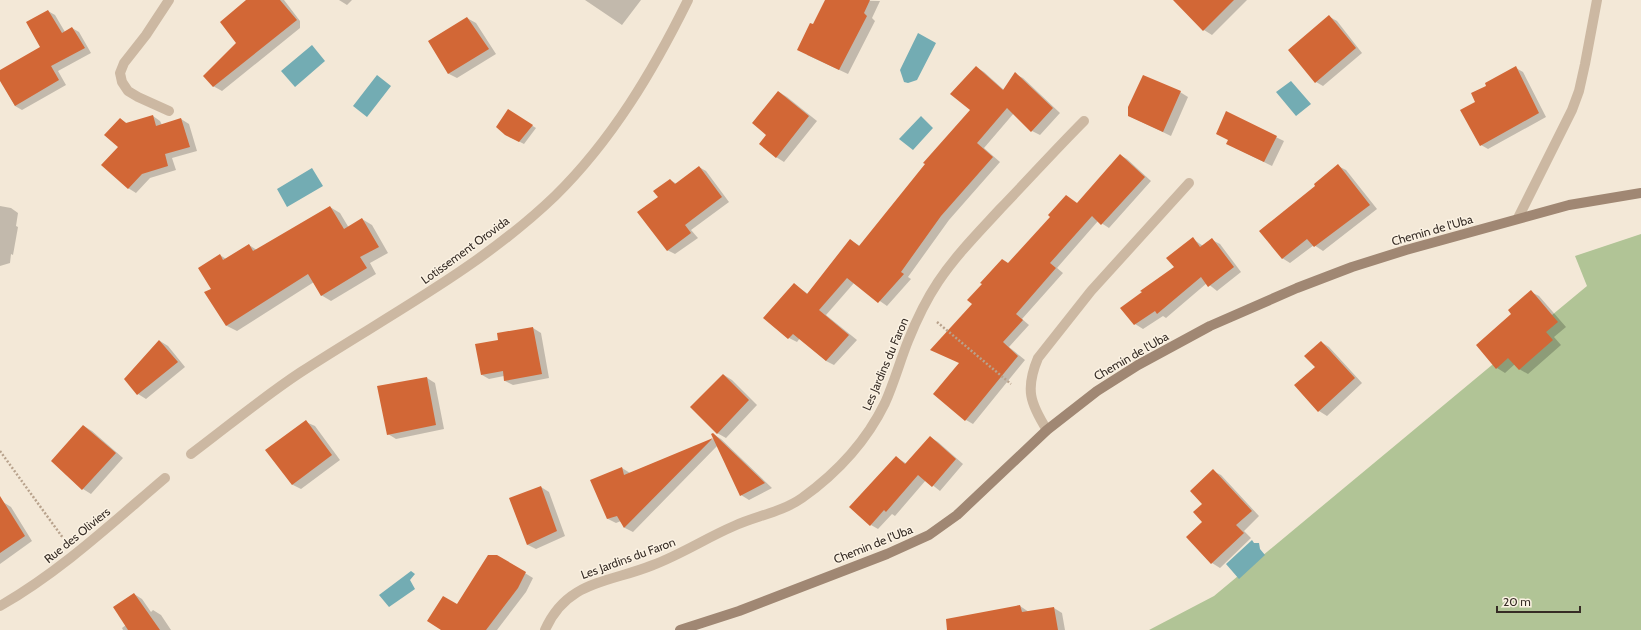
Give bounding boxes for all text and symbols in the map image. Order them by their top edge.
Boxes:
street label: Chemin de l'Uba [1390,211,1475,249]
street label: Lotissement Orovida [418,213,512,287]
street label: Les Jardins du Faron [859,315,911,413]
street label: Chemin de l'Uba [1091,328,1171,383]
street label: Rue des Oliviers [41,504,113,566]
street label: Chemin de l'Uba [831,521,915,567]
street label: Les Jardins du Faron [579,534,678,582]
scale bar [1497,588,1580,614]
text: 20 m [1503,594,1531,609]

